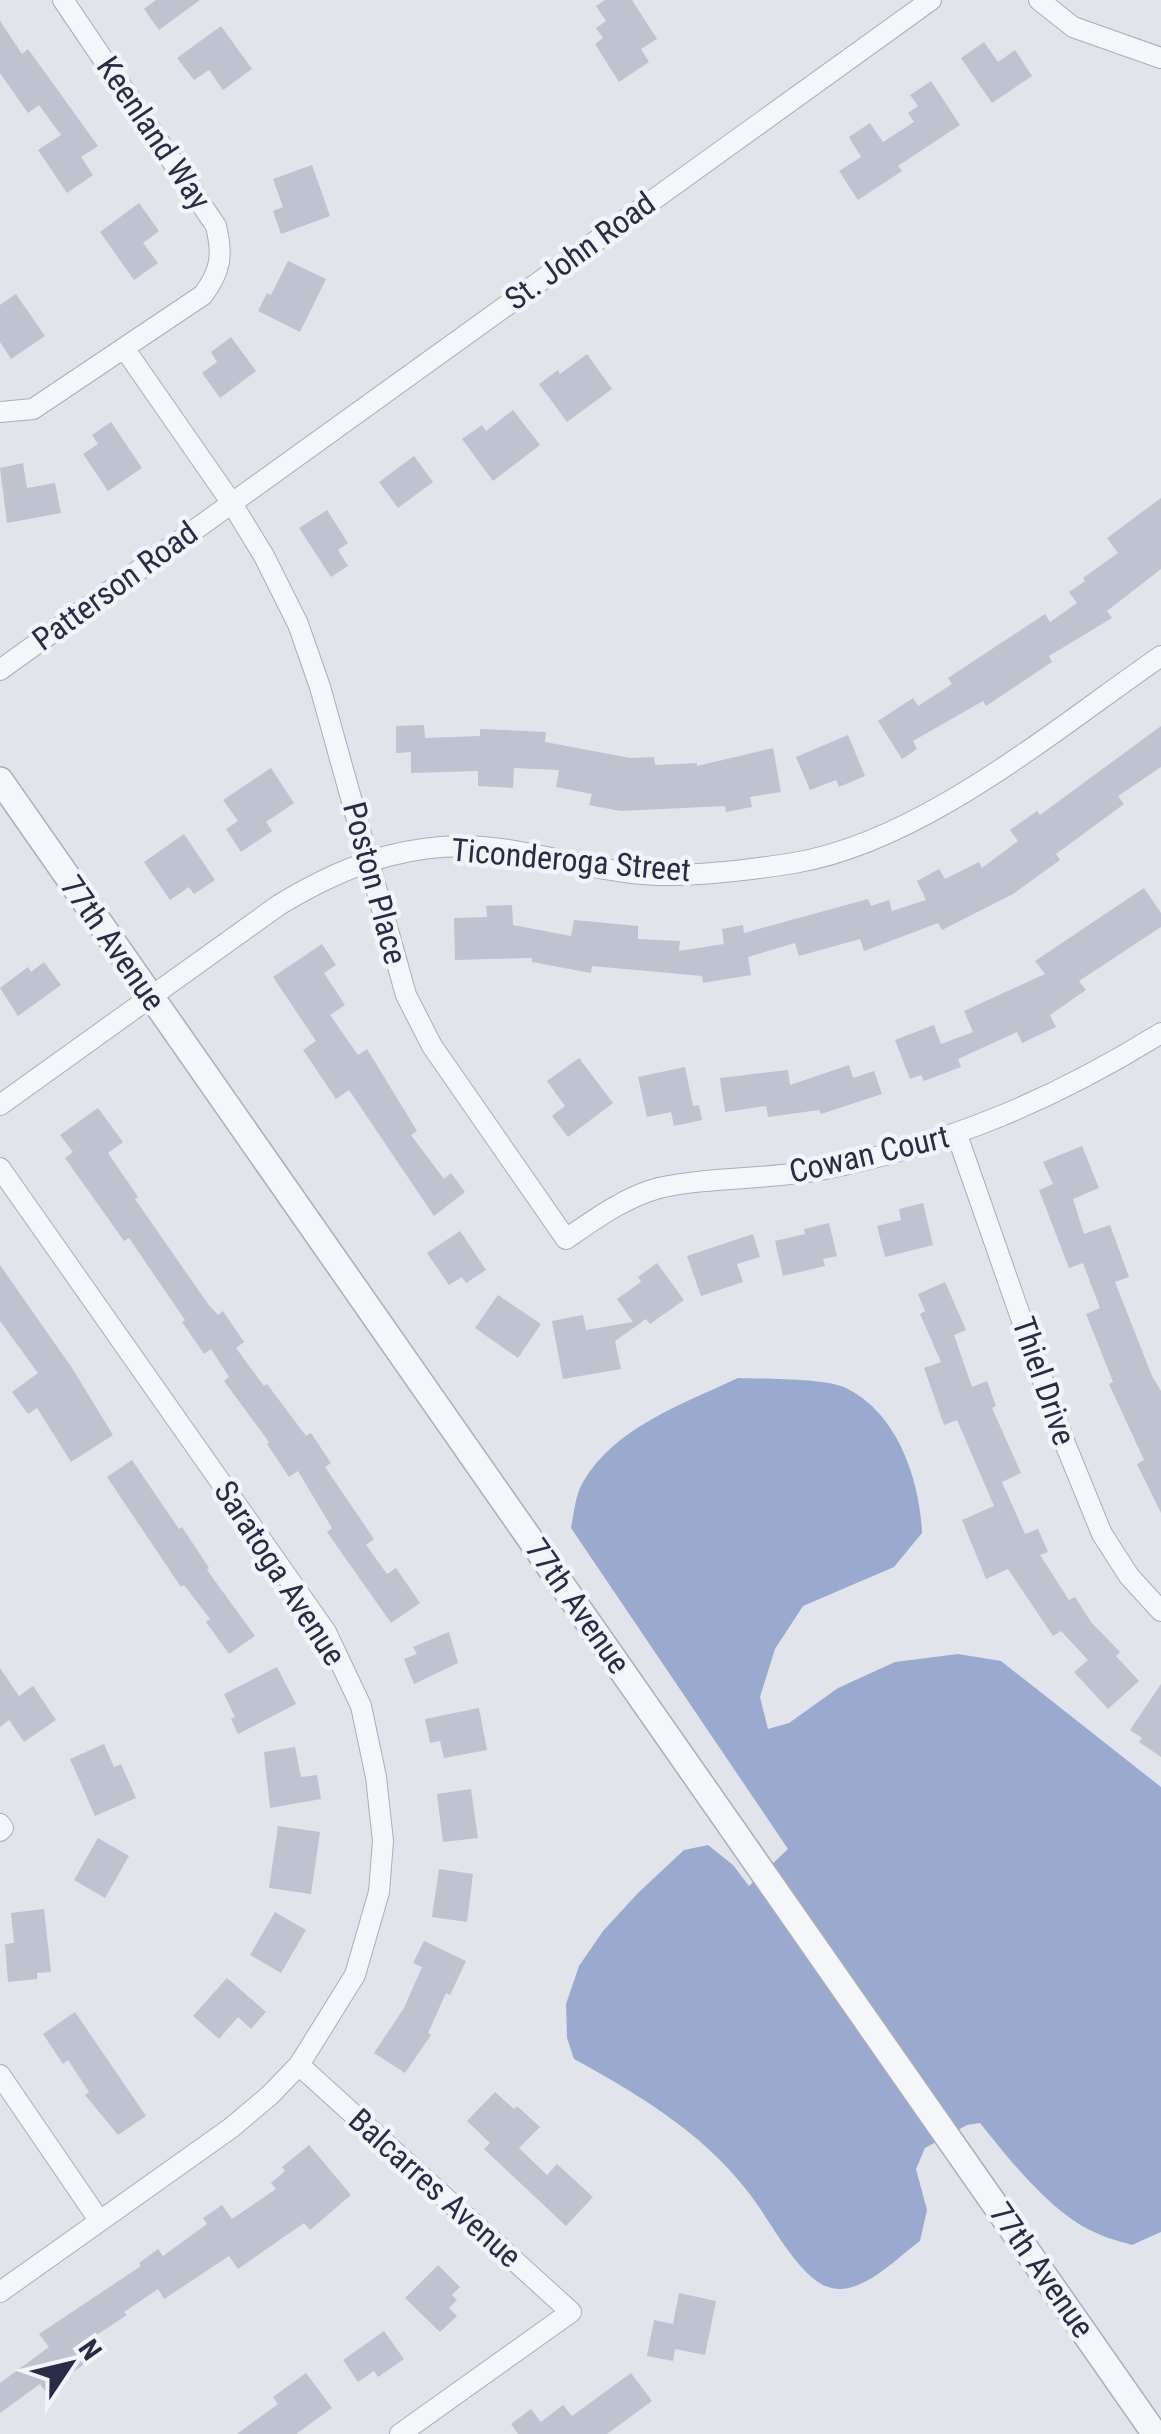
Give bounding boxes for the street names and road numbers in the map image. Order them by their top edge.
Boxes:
street label: Keenland Way [89,49,219,217]
street label: St. John Road [498,184,662,318]
street label: Patterson Road [25,514,205,658]
street label: Poston Place [335,798,415,968]
street label: Ticonderoga Street [450,831,692,889]
street label: 77th Avenue [53,868,173,1018]
street label: Cowan Court [785,1117,953,1191]
street label: Thiel Drive [1004,1312,1084,1450]
street label: Saratoga Avenue [206,1474,354,1672]
street label: 77th Avenue [518,1531,638,1681]
street label: Balcarres Avenue [341,2101,529,2275]
street label: 77th Avenue [982,2195,1102,2345]

